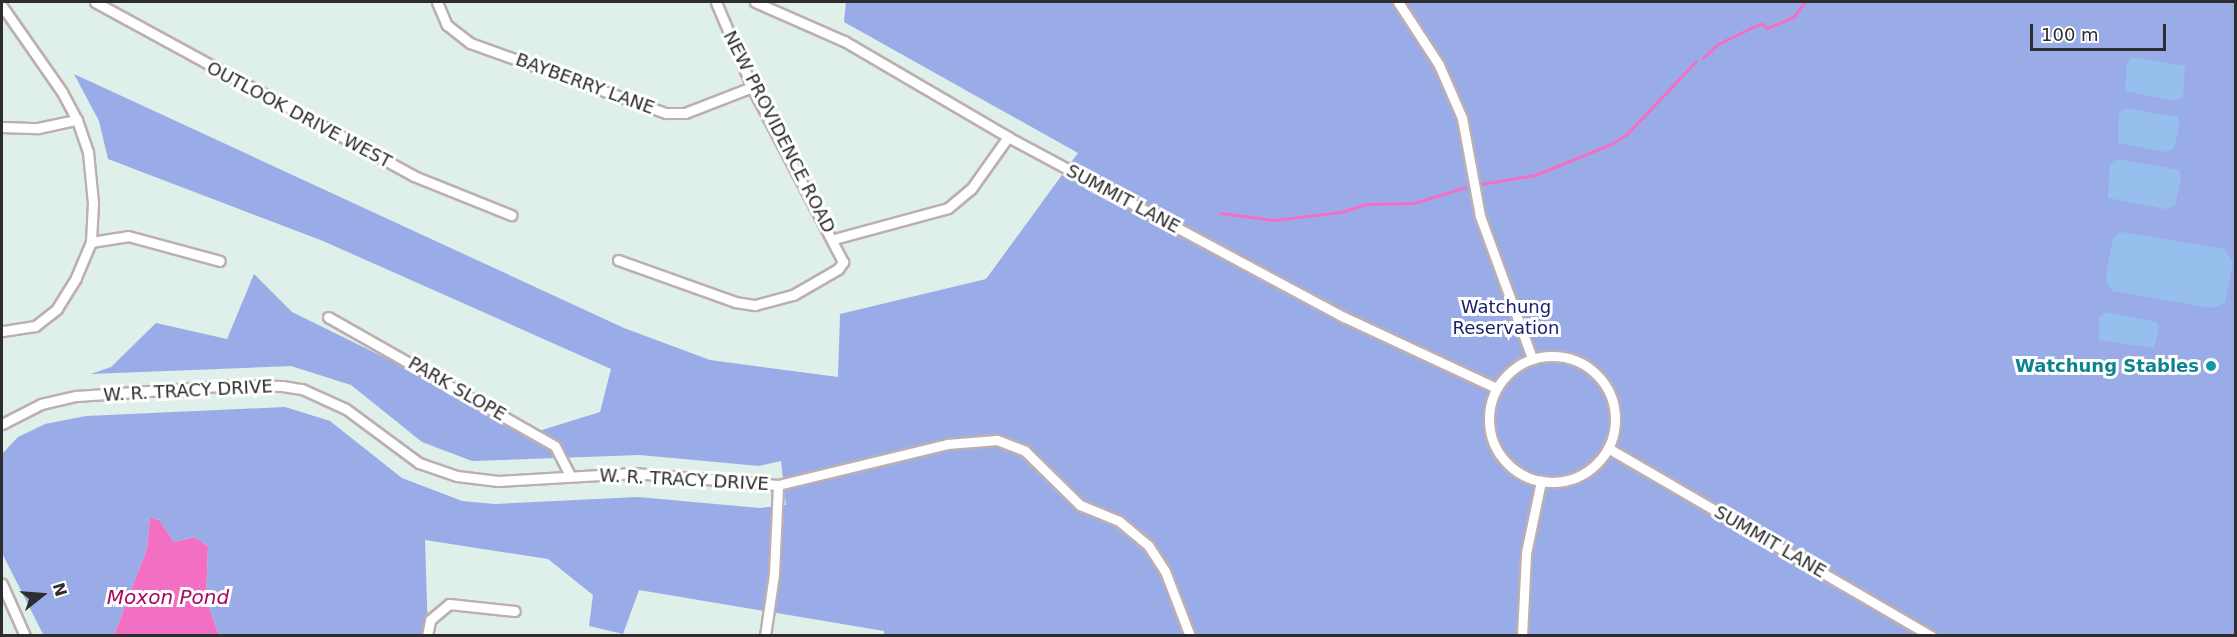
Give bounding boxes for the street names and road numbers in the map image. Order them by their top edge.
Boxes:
street label: NEW PROVIDENCE ROAD [719,27,839,237]
street label: BAYBERRY LANE [513,49,657,119]
street label: OUTLOOK DRIVE WEST [203,57,395,173]
street label: SUMMIT LANE [1063,160,1183,238]
street label: PARK SLOPE [404,352,510,426]
street label: W. R. TRACY DRIVE [103,376,273,406]
street label: W. R. TRACY DRIVE [599,465,769,495]
street label: SUMMIT LANE [1710,501,1830,583]

